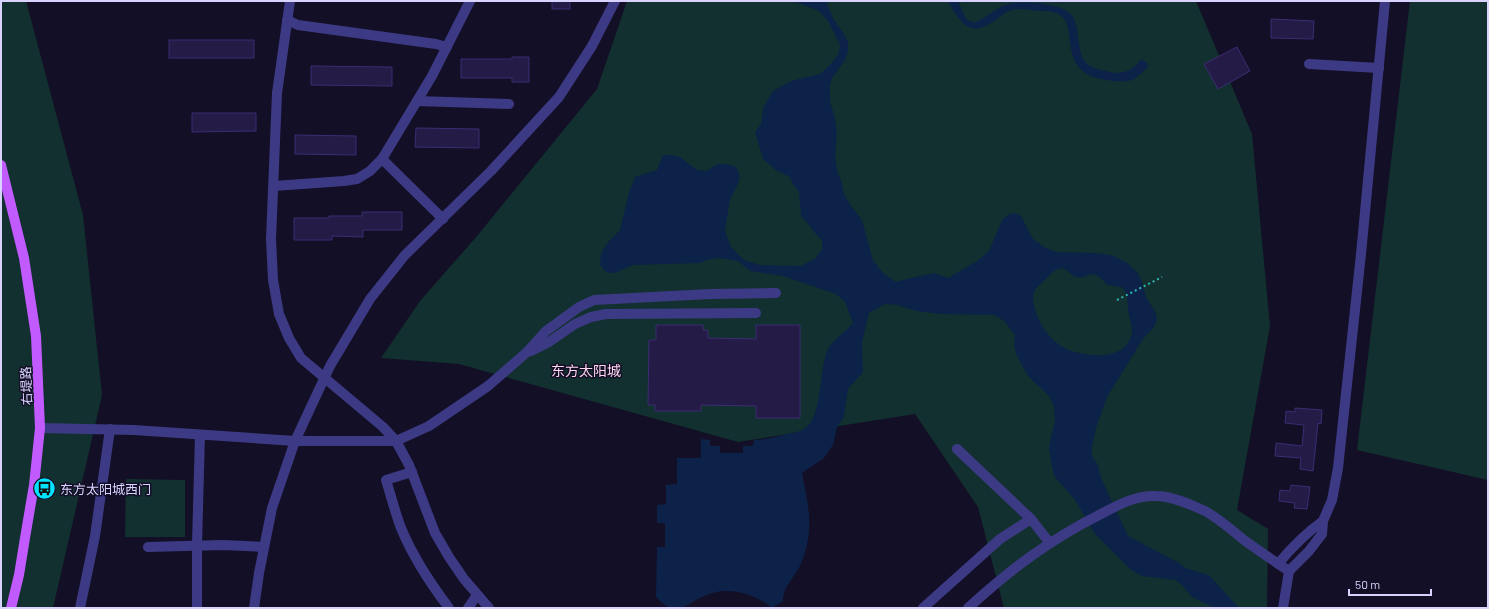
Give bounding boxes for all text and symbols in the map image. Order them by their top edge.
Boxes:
district label: 东方太阳城 [551,362,621,379]
street label: 右堤路 [17,366,35,406]
bus stop icon: 东方太阳城西门 [31,476,57,502]
place label: 东方太阳城西门 [60,481,151,497]
scale bar [1349,571,1431,597]
text: 50 m [1355,577,1380,591]

